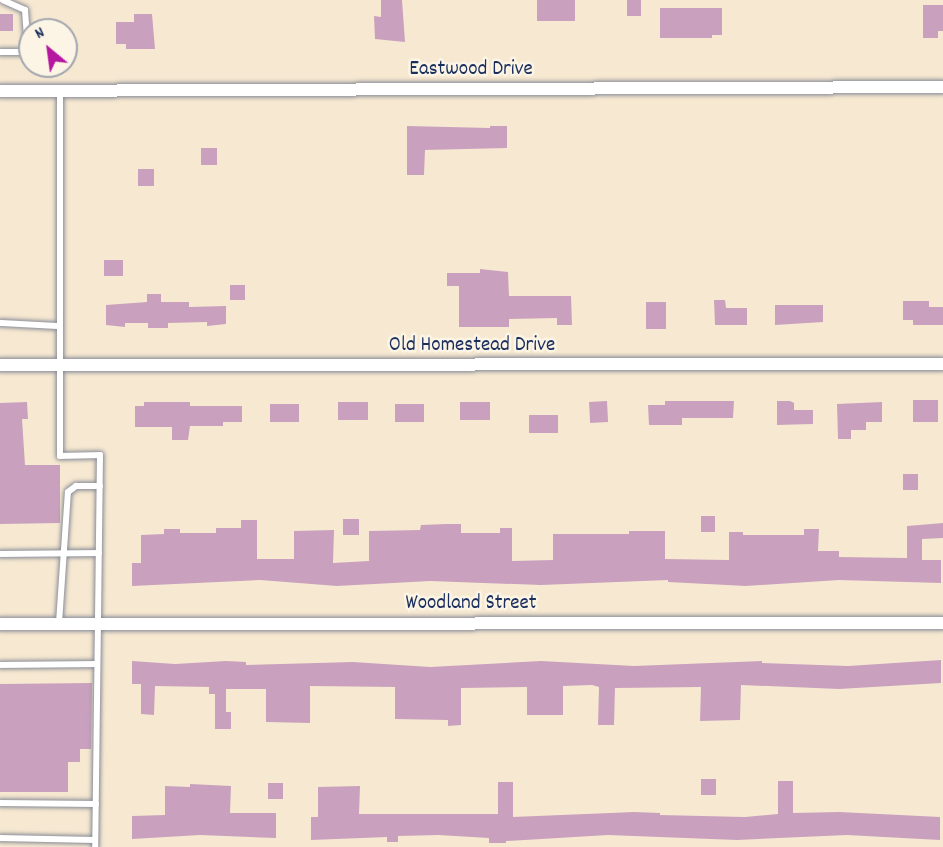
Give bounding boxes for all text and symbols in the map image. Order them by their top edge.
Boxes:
north arrow [18,18,78,78]
text: N [31,22,49,46]
street label: Eastwood Drive [409,57,533,83]
street label: Old Homestead Drive [389,333,555,359]
street label: Woodland Street [406,591,536,617]

